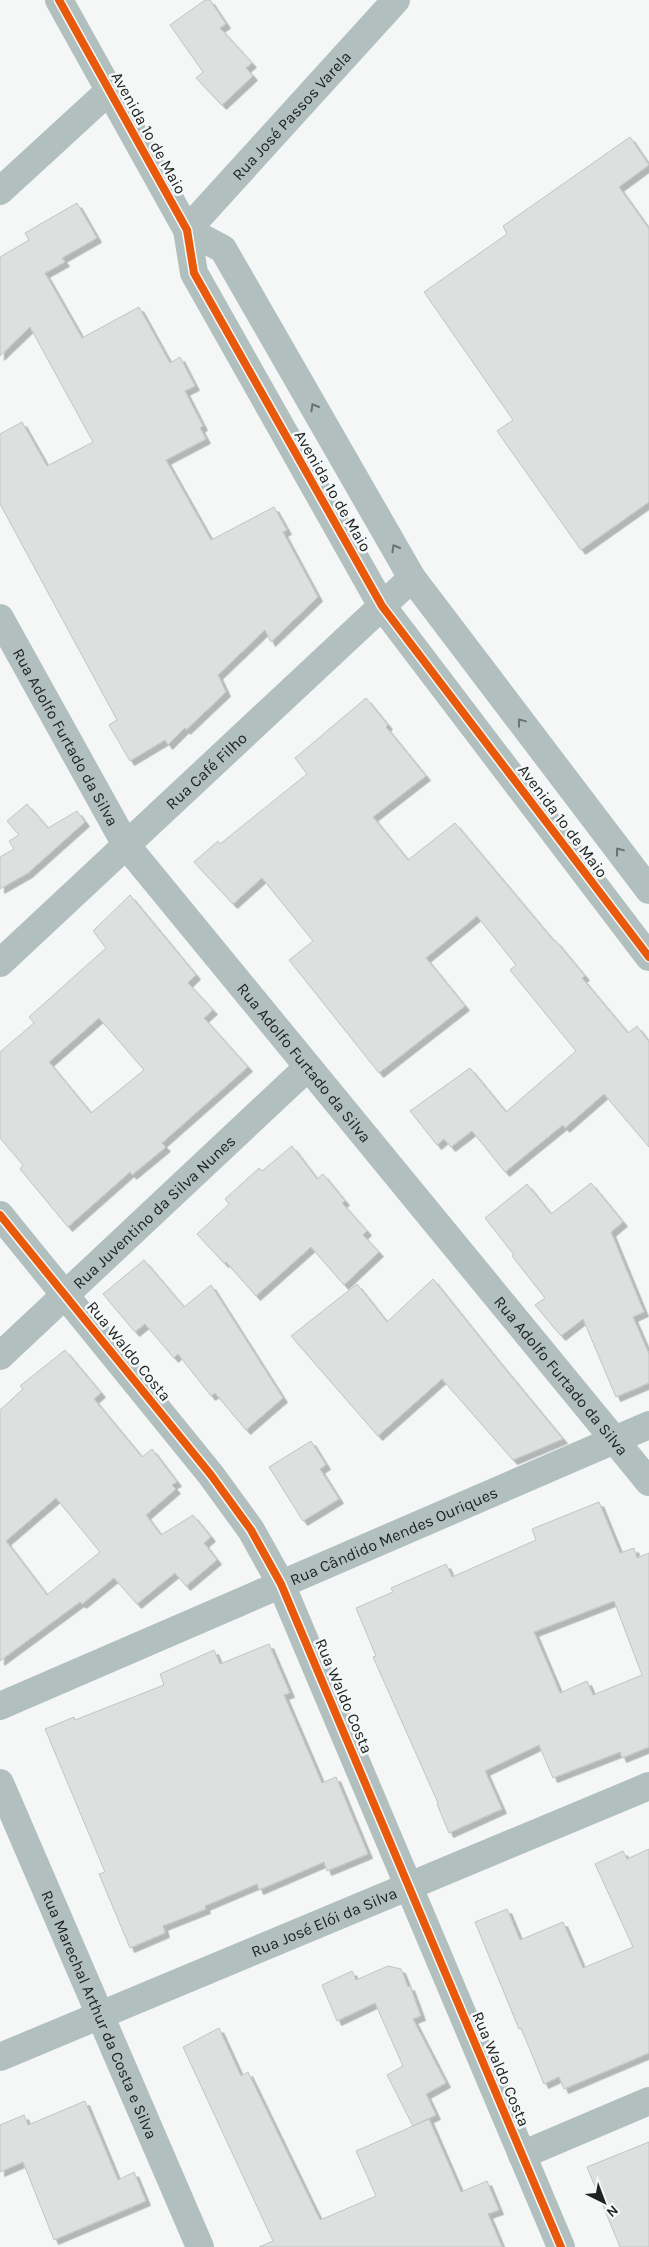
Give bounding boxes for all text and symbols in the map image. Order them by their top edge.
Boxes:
street label: Rua José Passos Varela [228,47,355,184]
street label: Avenida 1º de Maio [108,69,190,197]
one-way arrow [310,403,320,412]
street label: Avenida 1º de Maio [291,427,375,555]
one-way arrow [391,544,401,553]
street label: Rua Adolfo Furtado da Silva [9,645,123,829]
one-way arrow [518,718,527,728]
street label: Rua Café Filho [161,728,251,813]
street label: Avenida 1º de Maio [514,761,612,881]
one-way arrow [617,848,625,857]
street label: Rua Adolfo Furtado da Silva [234,979,375,1146]
street label: Rua Juventino da Silva Nunes [69,1131,239,1292]
street label: Rua Adolfo Furtado da Silva [491,1292,632,1459]
street label: Rua Waldo Costa [83,1297,175,1405]
street label: Rua Cândido Mendes Ouriques [287,1482,500,1589]
street label: Rua Waldo Costa [311,1636,377,1756]
street label: Rua José Elói da Silva [248,1883,400,1961]
street label: Rua Marechal Arthur da Costa e Silva [38,1887,162,2142]
street label: Rua Waldo Costa [468,2009,534,2129]
north arrow [579,2177,629,2227]
text: N [603,2202,622,2221]

